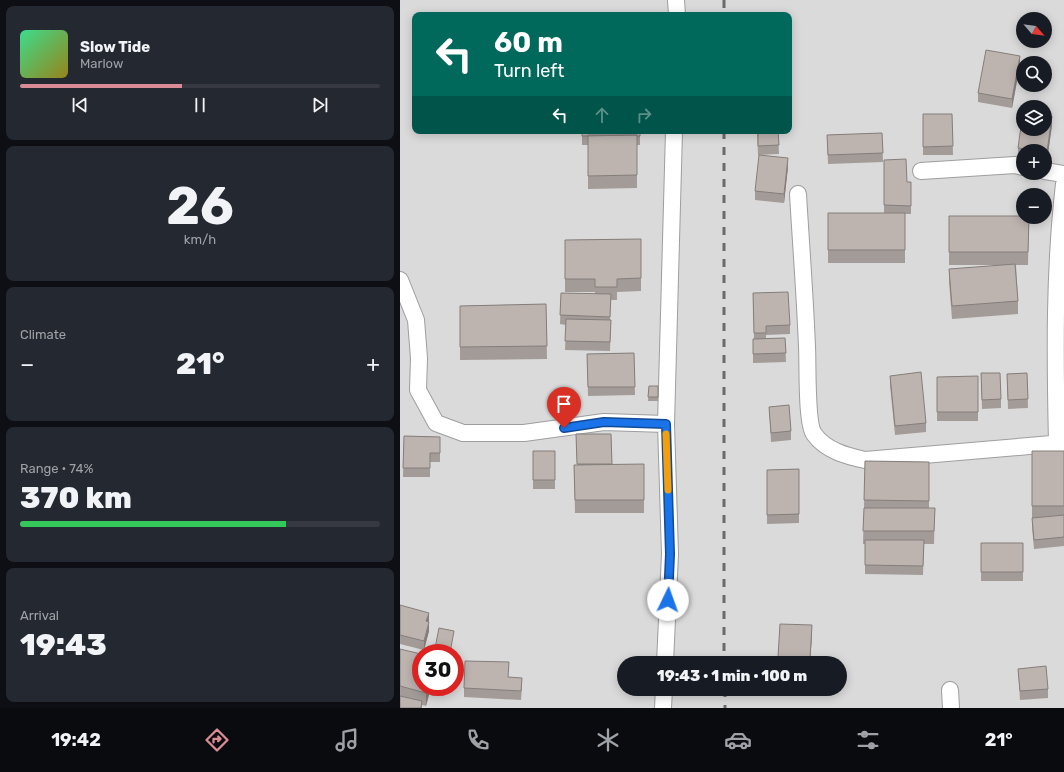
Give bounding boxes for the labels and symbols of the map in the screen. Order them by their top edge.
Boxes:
north arrow [1016,12,1052,48]
pin [547,387,581,428]
position arrow [647,579,689,621]
speed limit sign: 30 [412,644,464,696]

